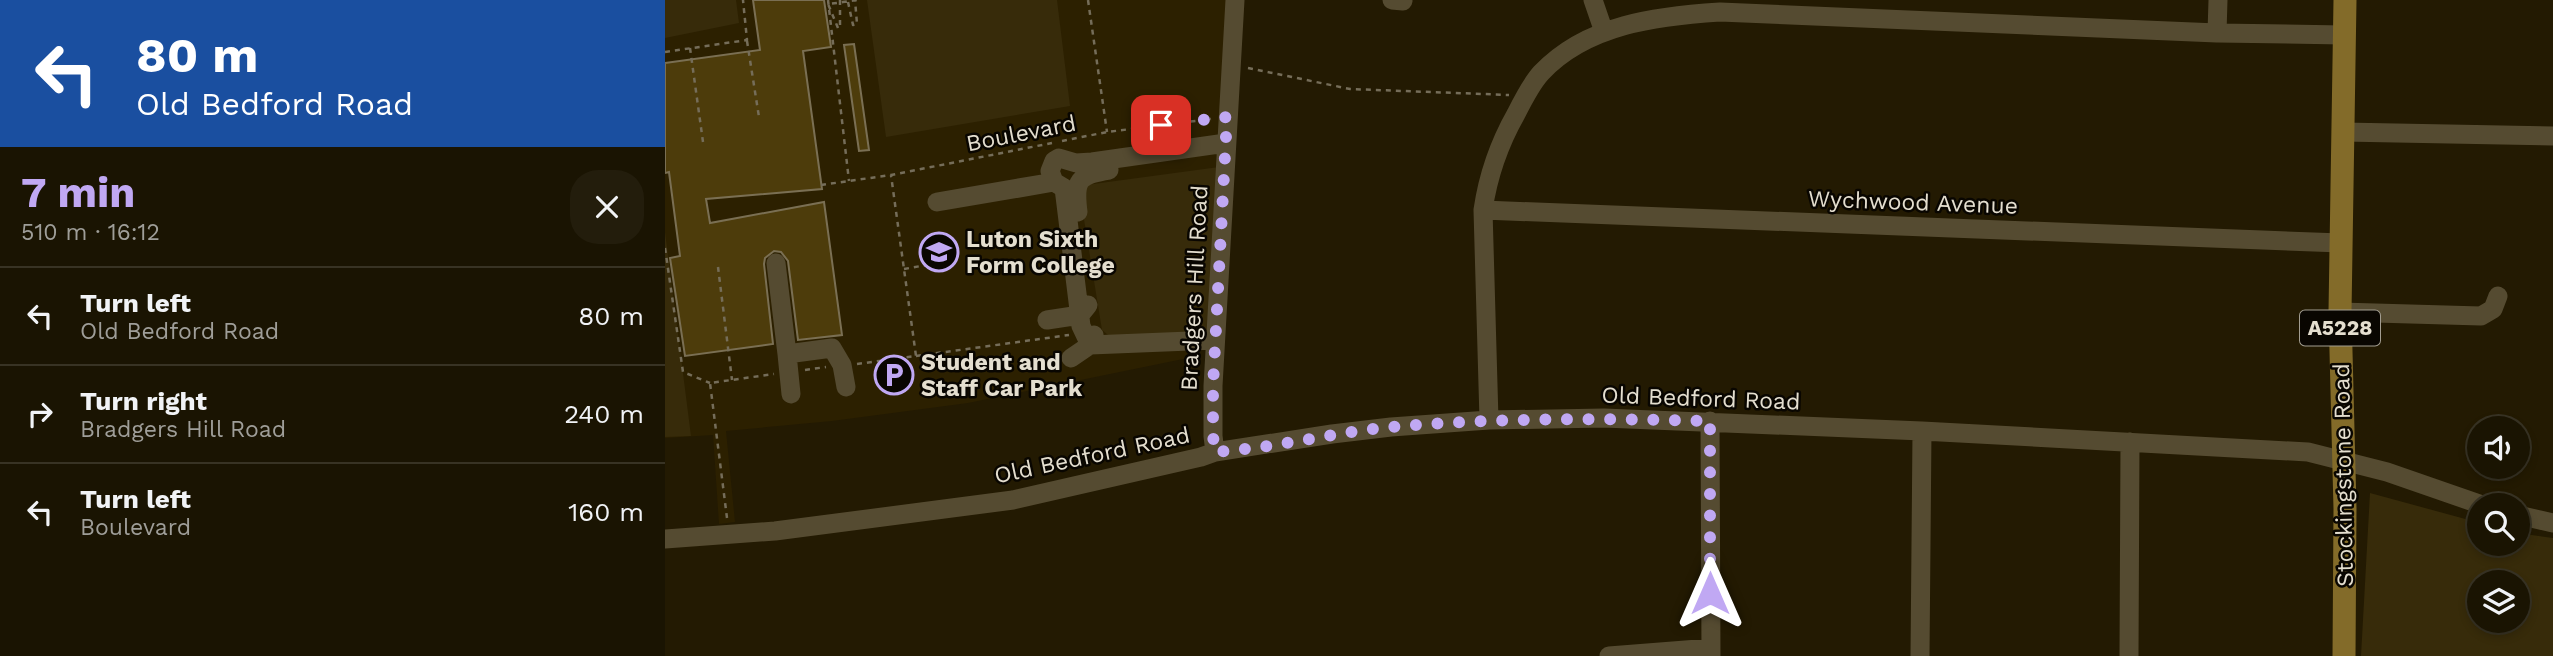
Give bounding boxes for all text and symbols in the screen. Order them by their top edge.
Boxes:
text: 80 m [136,26,258,84]
icon: left [21,28,112,119]
text: Old Bedford Road [136,85,413,123]
pin [1131,95,1191,155]
icon: arrive [1142,106,1180,144]
street label: Boulevard [964,110,1078,157]
text: 7 min [21,168,135,217]
button: close [570,170,644,244]
street label: Bradgers Hill Road [1176,184,1213,392]
street label: Wychwood Avenue [1808,185,2018,220]
text: 510 m · 16:12 [21,219,160,246]
place label: Luton Sixth Form College [966,226,1115,279]
school or university icon: Luton Sixth Form College [918,231,960,273]
text: Turn left [80,288,191,318]
icon: left [21,297,59,335]
text: 80 m [578,301,644,331]
road number: A5228 [2300,310,2380,346]
text: Old Bedford Road [80,318,279,345]
place label: Student and Staff Car Park [921,349,1083,402]
parking icon: Student and Staff Car Park [873,354,915,396]
street label: Stockingstone Road [2328,363,2359,587]
street label: Old Bedford Road [1601,382,1801,415]
text: Turn right [80,386,207,416]
icon: right [21,395,59,433]
text: 240 m [564,399,644,429]
text: Bradgers Hill Road [80,416,286,443]
map controls [2467,416,2530,633]
button: sound [2467,416,2530,479]
street label: Old Bedford Road [992,422,1192,489]
text: Turn left [80,484,191,514]
icon: left [21,493,59,531]
button: search [2467,493,2530,556]
text: 160 m [568,497,644,527]
text: Boulevard [80,514,191,541]
position arrow [1673,556,1747,630]
button: layers [2467,570,2530,633]

